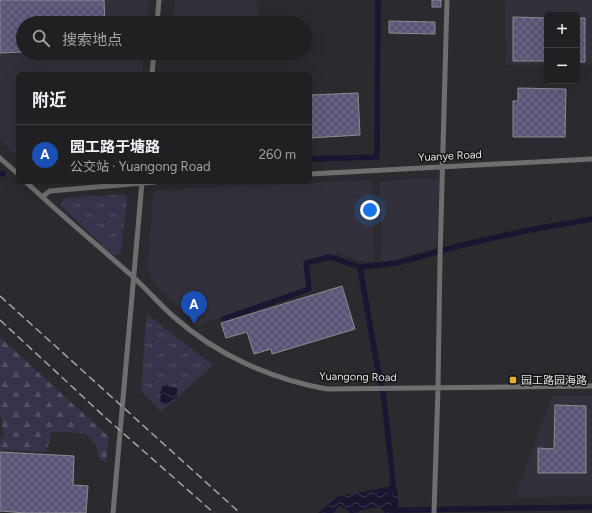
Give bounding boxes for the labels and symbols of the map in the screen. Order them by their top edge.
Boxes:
street label: Yuanye Road [418,148,482,164]
your location [360,200,380,220]
pin: A [181,291,207,324]
street label: Yuangong Road [319,370,397,384]
place label: 园工路园海路 [521,374,587,387]
marker: 园工路园海路 [508,375,518,385]

